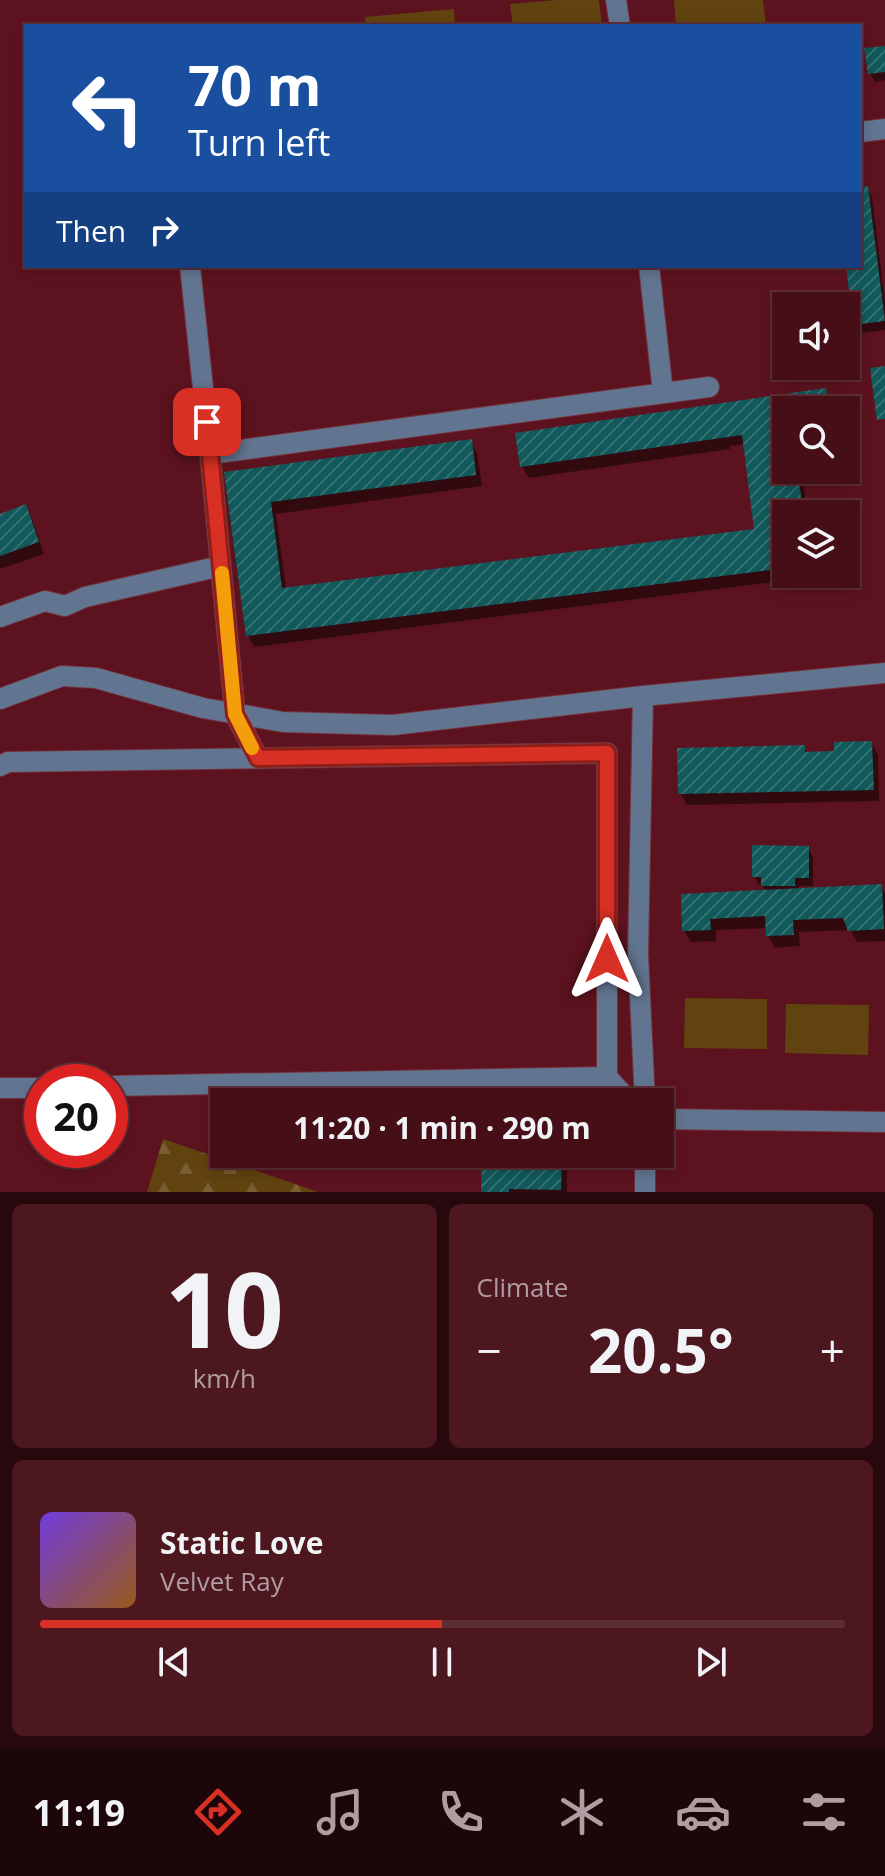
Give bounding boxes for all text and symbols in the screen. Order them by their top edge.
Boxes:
text: 70 m [188,46,322,122]
icon: left [56,56,160,160]
text: Turn left [188,118,330,167]
icon: right [142,208,186,252]
text: Then [56,210,126,251]
map controls [772,292,860,588]
button: sound [772,292,860,380]
pin [173,388,241,456]
button: search [772,396,860,484]
icon: arrive [185,400,229,444]
button: layers [772,500,860,588]
position arrow [565,917,649,1001]
speed limit sign: 20 [24,1064,128,1168]
text: 11:20 · 1 min · 290 m [293,1107,591,1148]
text: 10 [165,1237,284,1378]
text: Climate [477,1269,568,1305]
text: 20.5° [588,1309,734,1391]
text: − [477,1320,502,1380]
text: + [820,1320,845,1380]
text: km/h [193,1360,256,1396]
text: Static Love [160,1522,323,1563]
text: Velvet Ray [160,1563,284,1599]
icon: previous [152,1640,196,1684]
icon: pause [420,1640,464,1684]
icon: next [689,1640,733,1684]
icon: directions [190,1784,246,1840]
icon: music [312,1784,368,1840]
icon: phone [433,1784,489,1840]
icon: climate [554,1784,610,1840]
icon: car [675,1784,731,1840]
icon: filters [796,1784,852,1840]
text: 11:19 [33,1788,125,1837]

